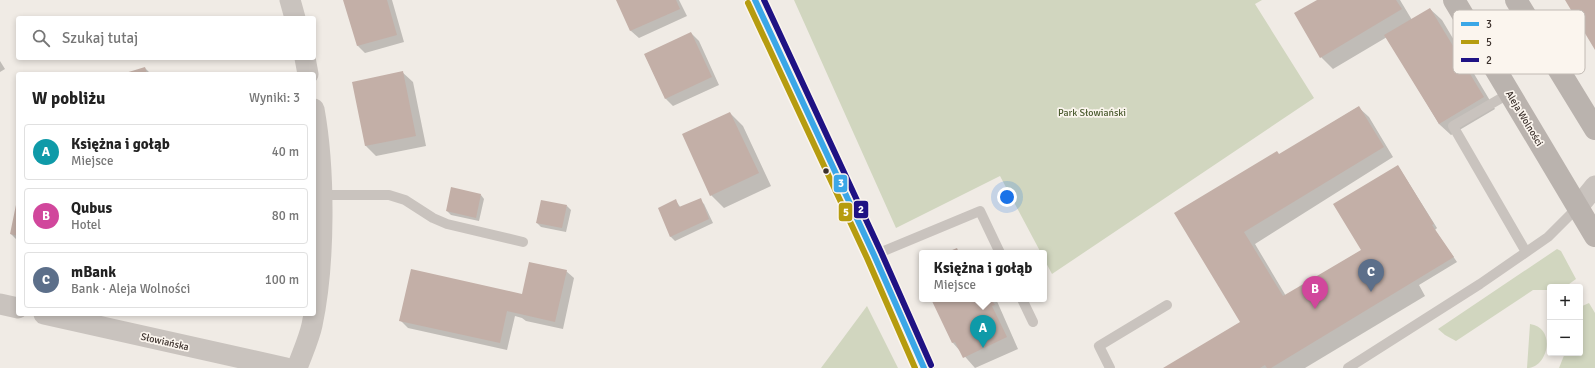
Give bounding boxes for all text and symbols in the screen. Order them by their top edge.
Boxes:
legend [1453,10,1585,74]
search box [16,16,316,60]
text: 3 [1486,18,1492,31]
icon: search [30,27,52,49]
text: Szukaj tutaj [62,29,138,47]
text: 5 [1486,36,1492,49]
text: 2 [1486,54,1492,67]
text: W pobliżu [32,88,105,109]
street label: Aleja Wolności [1503,89,1545,148]
text: Wyniki: 3 [249,90,300,106]
park label: Park Słowiański [1058,107,1126,119]
text: Księżna i gołąb [71,135,170,153]
text: A [42,144,50,160]
text: 40 m [272,144,299,160]
text: Miejsce [71,153,113,169]
unlabelled marker [821,166,831,176]
line badge: 3 [833,174,848,193]
text: 3 [838,177,844,190]
your location [997,187,1017,207]
text: Qubus [71,199,112,217]
line badge: 2 [853,200,869,219]
line badge: 5 [838,202,853,222]
text: 2 [858,203,864,216]
text: 5 [843,206,849,219]
text: B [42,208,50,224]
text: 80 m [272,208,299,224]
text: Hotel [71,217,101,233]
popup [919,250,1047,302]
text: Księżna i gołąb [934,259,1032,277]
pin: C [1358,259,1384,292]
text: mBank [71,263,116,281]
text: C [42,272,50,288]
text: 100 m [265,272,299,288]
pin: B [1302,276,1328,309]
text: Miejsce [934,277,976,293]
text: Bank · Aleja Wolności [71,281,190,297]
map controls [1547,284,1583,356]
button: + [1547,284,1583,320]
pin: A [970,315,996,348]
button: − [1547,320,1583,356]
street label: Słowiańska [140,331,190,353]

